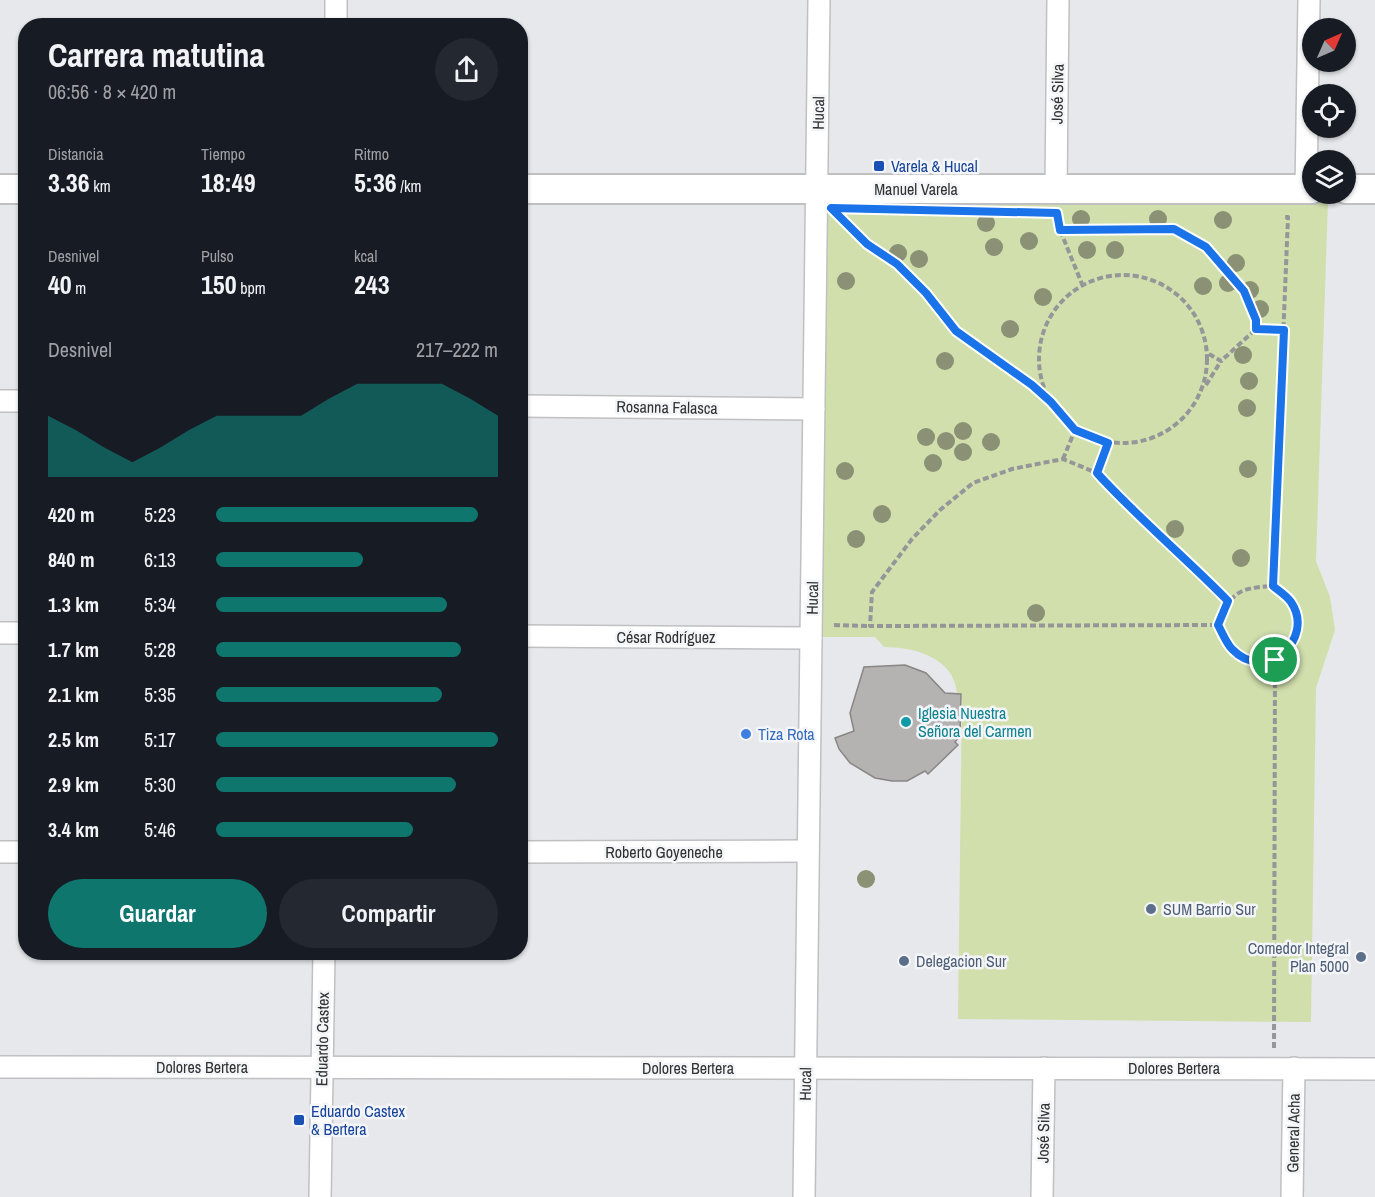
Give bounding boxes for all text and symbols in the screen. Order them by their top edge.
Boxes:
north arrow [1302,18,1356,72]
map controls [1302,18,1356,204]
text: Carrera matutina [48,33,265,77]
button: share [435,38,498,101]
street label: José Silva [1045,63,1069,124]
text: 06:56 · 8 × 420 m [48,78,176,105]
button: locate [1302,84,1356,138]
street label: Hucal [807,96,829,130]
text: Distancia [48,143,103,165]
text: Tiempo [201,143,245,165]
text: Ritmo [354,143,389,165]
button: layers [1302,150,1356,204]
place label: Varela & Hucal [891,155,978,177]
marker: Varela & Hucal [872,159,886,173]
text: 3.36 [48,165,90,200]
text: 18:49 [201,165,256,200]
text: 5:36 [354,165,397,200]
text: km [90,175,111,197]
text: /km [397,175,421,197]
street label: Manuel Varela [874,178,959,200]
text: Desnivel [48,245,99,267]
text: Pulso [201,245,234,267]
text: kcal [354,245,377,267]
text: 40 [48,267,72,302]
text: 150 [201,267,237,302]
text: 243 [354,267,390,302]
text: m [72,277,86,299]
text: bpm [237,277,266,299]
text: Desnivel [48,336,112,363]
text: 217–222 m [416,336,498,363]
street label: Rosanna Falasca [616,395,719,419]
text: 420 m [48,501,95,528]
text: 5:23 [144,501,176,528]
text: 840 m [48,546,95,573]
text: 6:13 [144,546,176,573]
street label: Hucal [801,581,823,615]
text: 1.3 km [48,591,99,618]
text: 5:34 [144,591,176,618]
street label: César Rodríguez [616,626,716,648]
pin [1249,634,1300,685]
text: 1.7 km [48,636,99,663]
text: 5:28 [144,636,176,663]
icon: arrive [1258,643,1291,676]
text: 2.1 km [48,681,99,708]
text: 5:35 [144,681,176,708]
place label: Iglesia Nuestra Señora del Carmen [918,702,1032,742]
marker: Iglesia Nuestra Señora del Carmen [899,715,913,729]
place label: Tiza Rota [758,723,815,745]
text: 2.5 km [48,726,99,753]
text: 5:17 [144,726,176,753]
marker: Tiza Rota [739,727,753,741]
text: 2.9 km [48,771,99,798]
text: 5:30 [144,771,176,798]
text: 3.4 km [48,816,99,843]
text: 5:46 [144,816,176,843]
street label: Roberto Goyeneche [605,841,723,863]
button: Guardar [48,879,267,948]
button: Compartir [279,879,498,948]
place label: SUM Barrio Sur [1163,898,1256,920]
marker: SUM Barrio Sur [1144,902,1158,916]
place label: Comedor Integral Plan 5000 [1248,937,1349,977]
place label: Delegacion Sur [916,950,1007,972]
marker: Comedor Integral Plan 5000 [1354,950,1368,964]
marker: Delegacion Sur [897,954,911,968]
street label: Eduardo Castex [310,991,334,1086]
street label: Dolores Bertera [156,1056,249,1078]
street label: Dolores Bertera [642,1057,735,1079]
street label: Dolores Bertera [1128,1057,1221,1079]
street label: Hucal [794,1067,816,1101]
street label: General Acha [1281,1092,1305,1173]
place label: Eduardo Castex & Bertera [311,1100,406,1140]
street label: José Silva [1031,1102,1055,1163]
marker: Eduardo Castex & Bertera [292,1113,306,1127]

